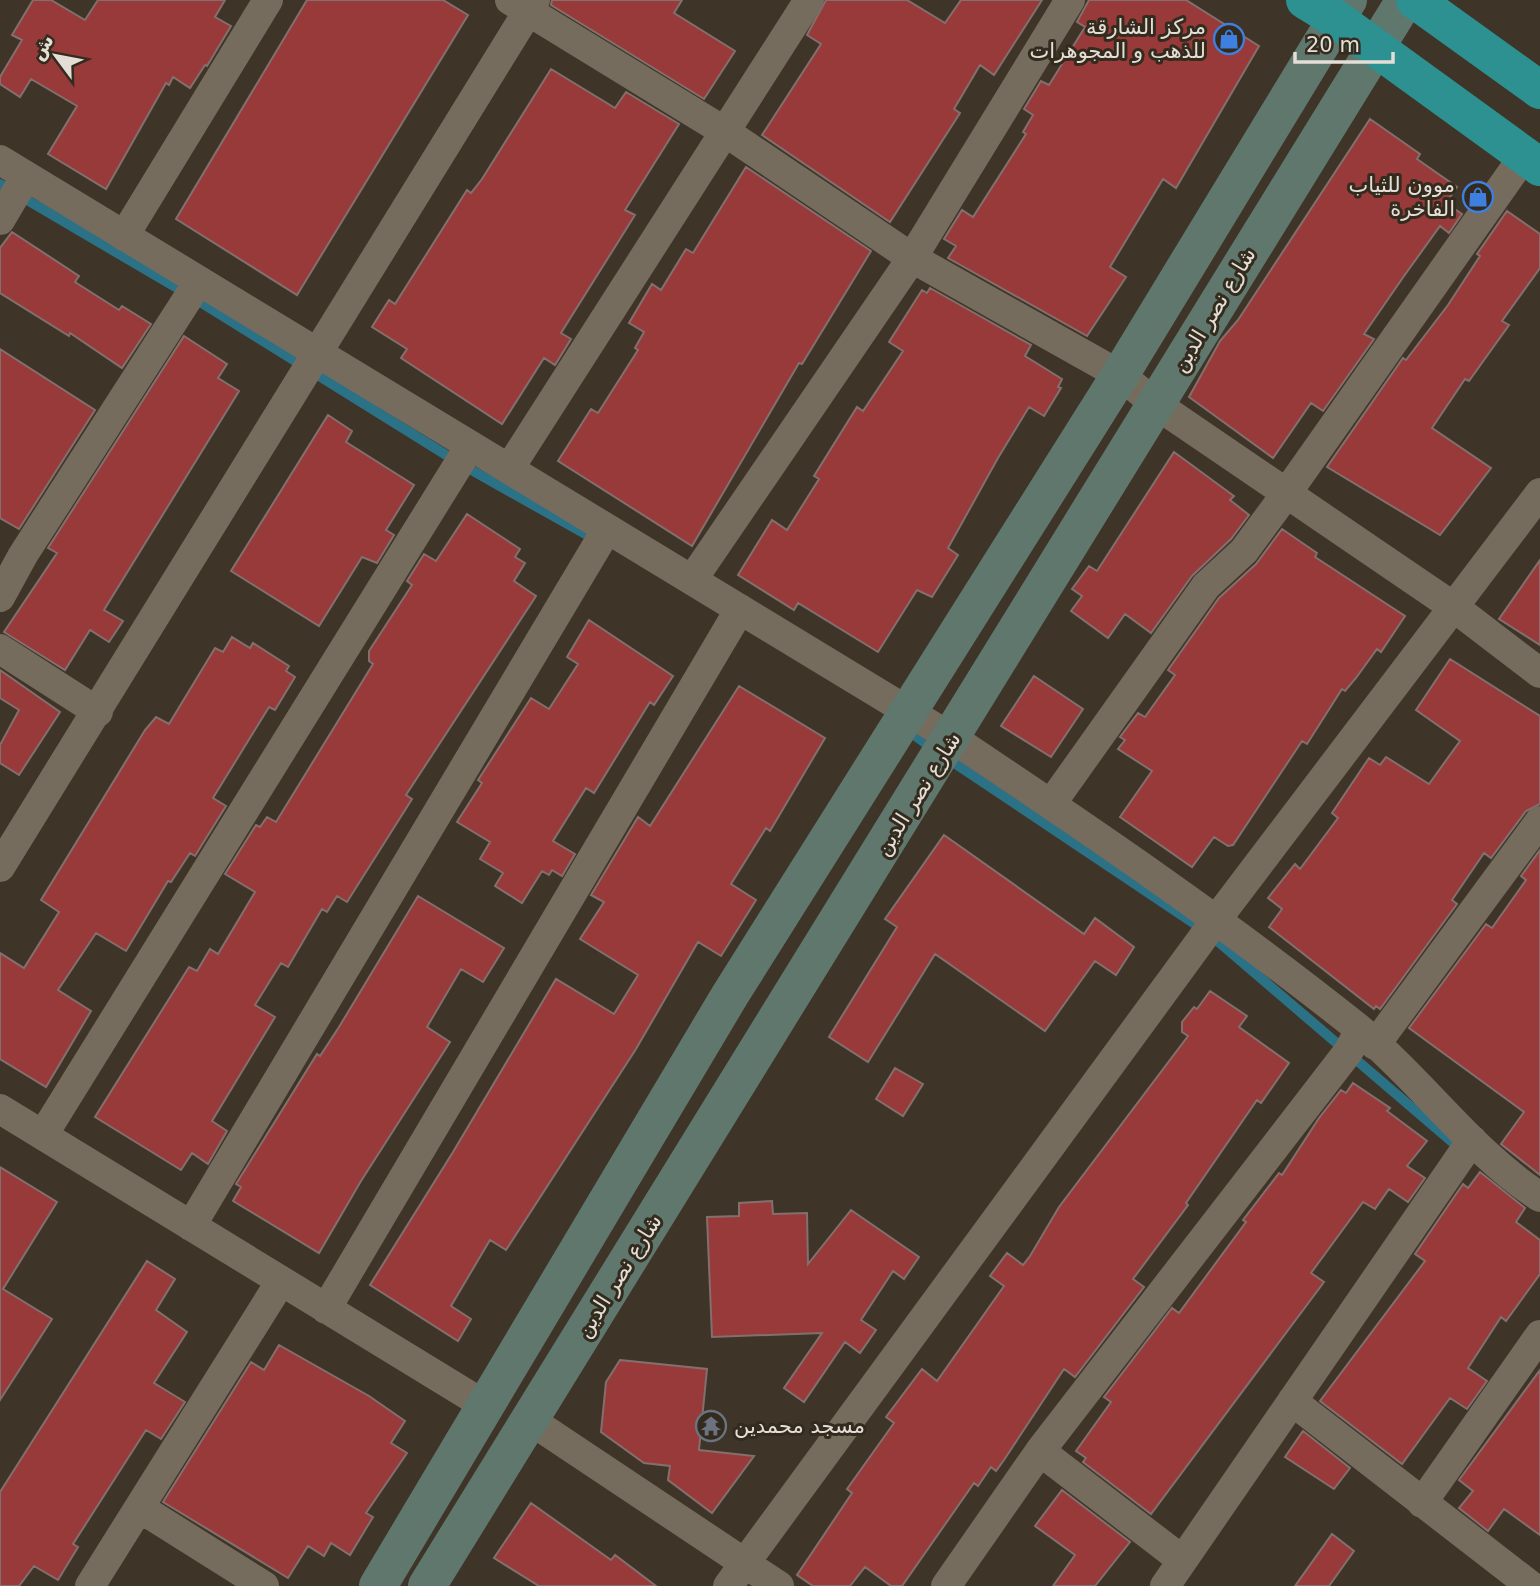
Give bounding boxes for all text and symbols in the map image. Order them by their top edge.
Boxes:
place label: مركز الشارقة للذهب و المجوهرات [1029,15,1206,63]
north arrow [21,21,91,91]
scale bar [1295,21,1393,65]
shop icon: مركز الشارقة للذهب و المجوهرات [1212,22,1246,56]
text: ش [25,30,59,64]
text: 20 m [1306,33,1360,57]
place label: موون للثياب الفاخرة [1348,173,1455,221]
shop icon: موون للثياب الفاخرة [1461,180,1495,214]
street label: شارع نصر الدين [1167,243,1261,377]
street label: شارع نصر الدين [871,728,965,860]
street label: شارع نصر الدين [572,1210,666,1342]
temple icon: مسجد محمدين [694,1409,728,1443]
place label: مسجد محمدين [734,1414,865,1438]

